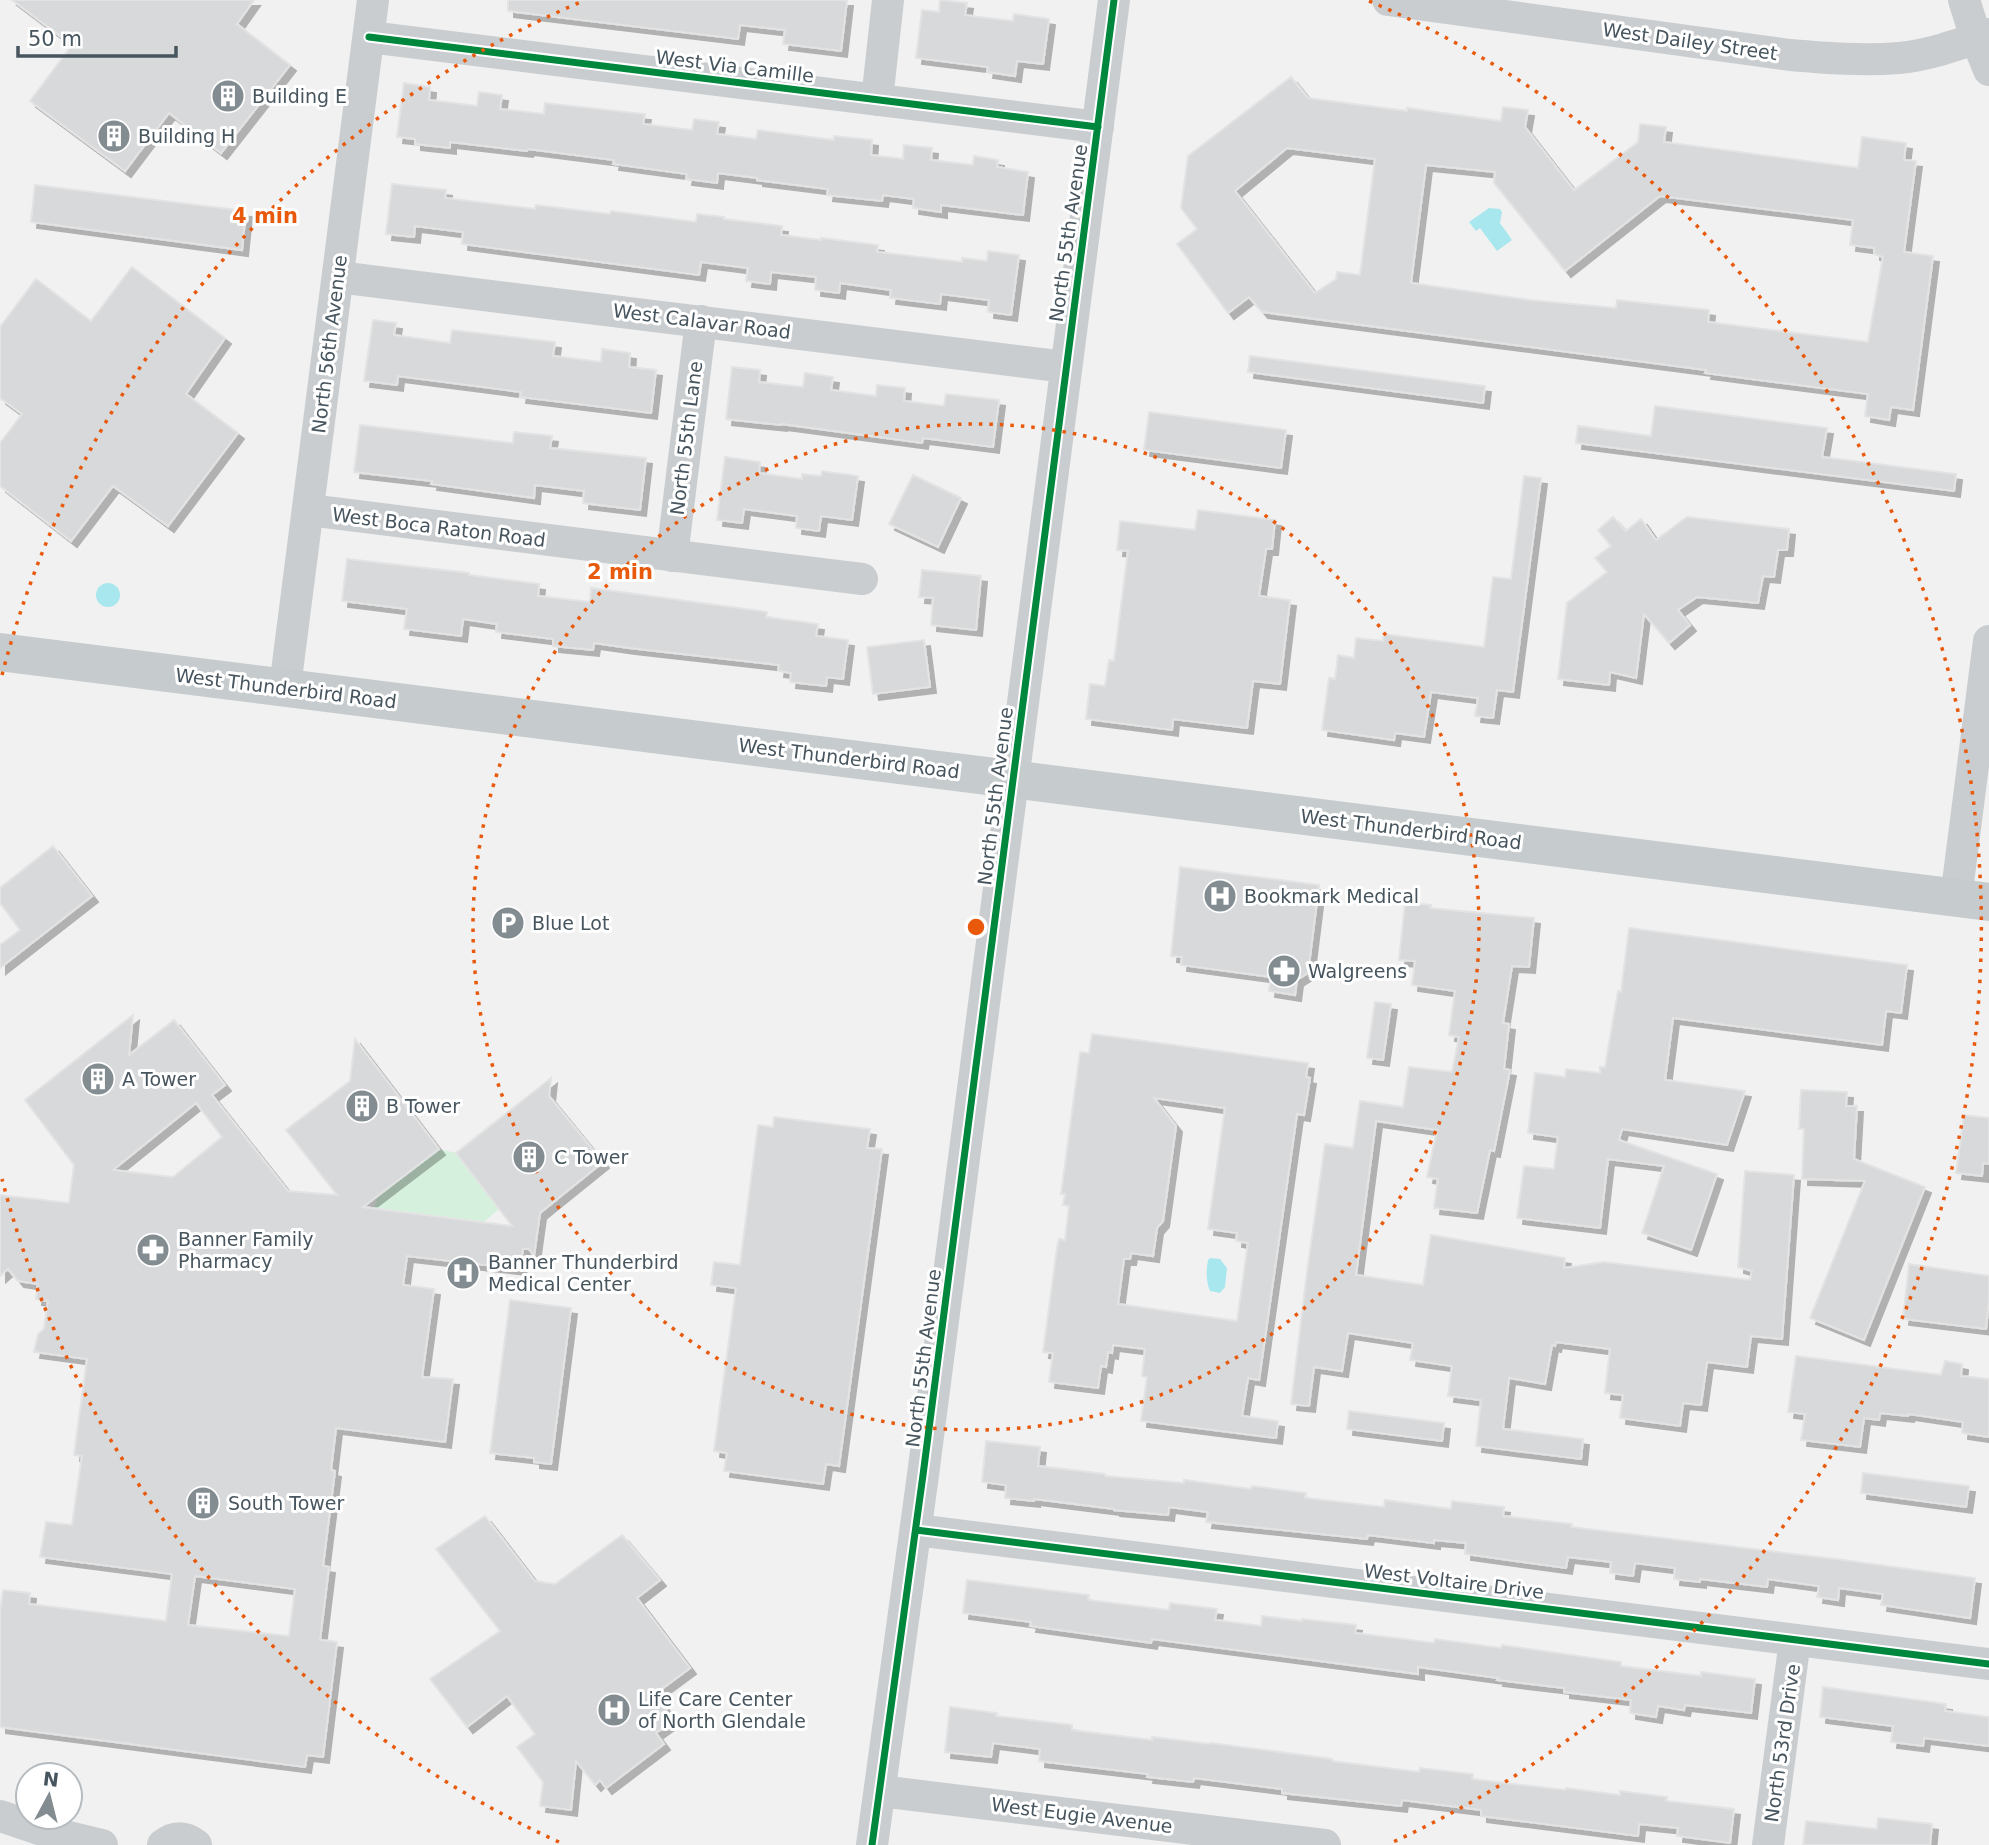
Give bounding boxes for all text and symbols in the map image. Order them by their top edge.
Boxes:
scale bar [18,14,175,58]
street label: West Dailey Street [1601,18,1779,64]
text: 50 m [28,27,82,51]
street label: West Via Camille [655,45,815,87]
building icon: Building E [209,77,247,115]
place label: Building E [252,85,347,107]
building icon: Building H [95,117,133,155]
place label: Building H [138,125,235,147]
street label: North 55th Avenue [1045,143,1091,323]
text: 4 min [232,204,298,228]
street label: North 56th Avenue [307,254,351,434]
street label: West Calavar Road [612,299,792,343]
street label: North 55th Lane [666,360,706,516]
street label: West Boca Raton Road [331,503,547,551]
text: 2 min [587,560,653,584]
street label: West Thunderbird Road [174,664,398,712]
street label: North 55th Avenue [973,706,1017,886]
street label: West Thunderbird Road [737,734,961,782]
street label: West Thunderbird Road [1299,805,1523,853]
hospital icon: Bookmark Medical [1201,877,1239,915]
place label: Bookmark Medical [1244,885,1419,907]
parking icon: Blue Lot [489,904,527,942]
place label: Blue Lot [532,912,609,934]
centre of rings [964,915,988,939]
pharmacy icon: Walgreens [1265,952,1303,990]
place label: Walgreens [1308,960,1407,982]
building icon: A Tower [79,1060,117,1098]
place label: A Tower [122,1068,196,1090]
building icon: B Tower [343,1087,381,1125]
place label: B Tower [386,1095,460,1117]
building icon: C Tower [510,1138,548,1176]
place label: C Tower [554,1146,629,1168]
place label: Banner Family Pharmacy [178,1228,313,1272]
pharmacy icon: Banner Family Pharmacy [134,1231,172,1269]
place label: Banner Thunderbird Medical Center [488,1251,678,1295]
hospital icon: Banner Thunderbird Medical Center [444,1254,482,1292]
street label: North 55th Avenue [901,1268,945,1448]
building icon: South Tower [184,1484,222,1522]
place label: South Tower [228,1492,344,1514]
street label: West Voltaire Drive [1363,1559,1545,1603]
street label: North 53rd Drive [1760,1662,1804,1824]
place label: Life Care Center of North Glendale [638,1688,806,1732]
hospital icon: Life Care Center of North Glendale [595,1691,633,1729]
north arrow [14,1761,84,1831]
text: N [42,1767,60,1791]
street label: West Eugie Avenue [990,1793,1174,1837]

